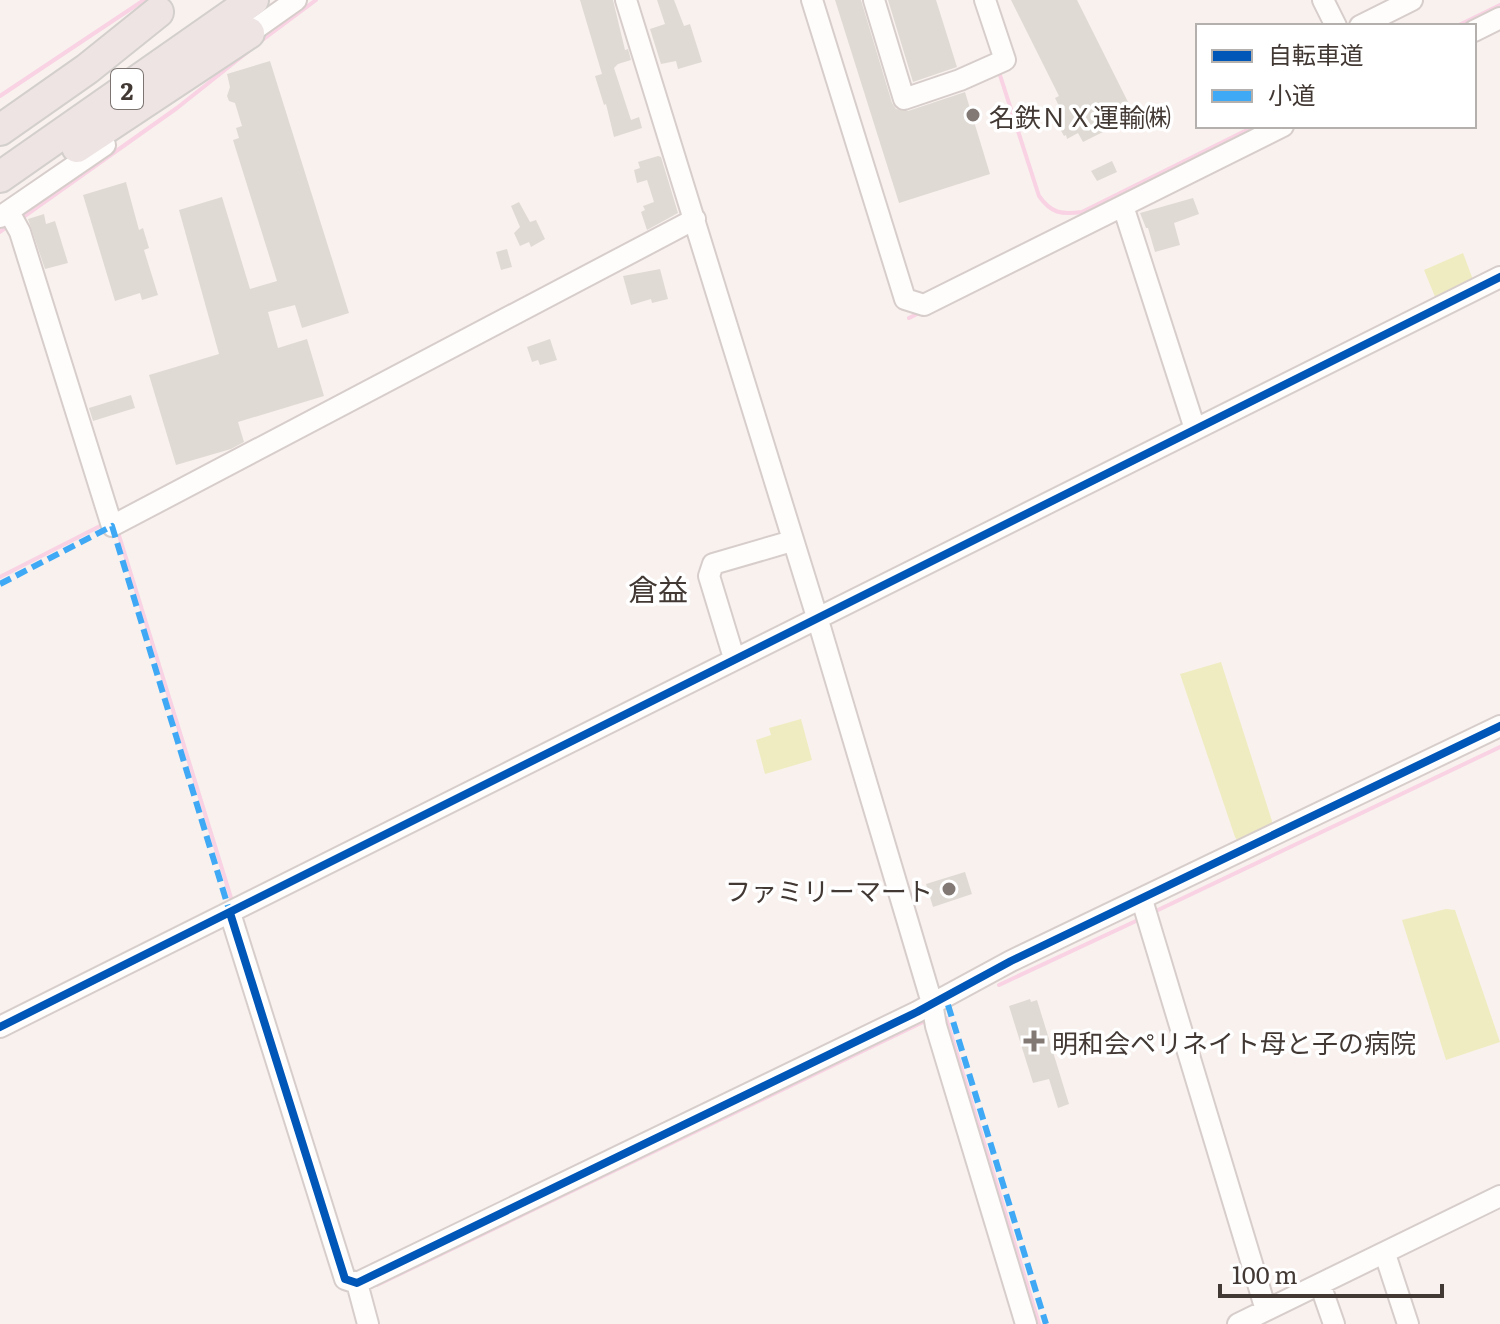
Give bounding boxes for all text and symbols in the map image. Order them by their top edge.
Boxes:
legend [1196,24,1476,128]
text: 自転車道 [1268,36,1364,71]
road number: 2 [111,69,143,109]
text: 小道 [1268,76,1316,111]
place label: 名鉄ＮＸ運輸㈱ [989,96,1171,135]
marker: 名鉄ＮＸ運輸㈱ [964,106,982,124]
district label: 倉益 [628,566,688,610]
place label: ファミリーマート [725,870,933,909]
marker: ファミリーマート [940,880,958,898]
place label: 明和会ペリネイト母と子の病院 [1052,1022,1416,1061]
marker: 明和会ペリネイト母と子の病院 [1023,1030,1045,1052]
scale bar [1220,1248,1442,1298]
text: 100 m [1232,1256,1298,1291]

